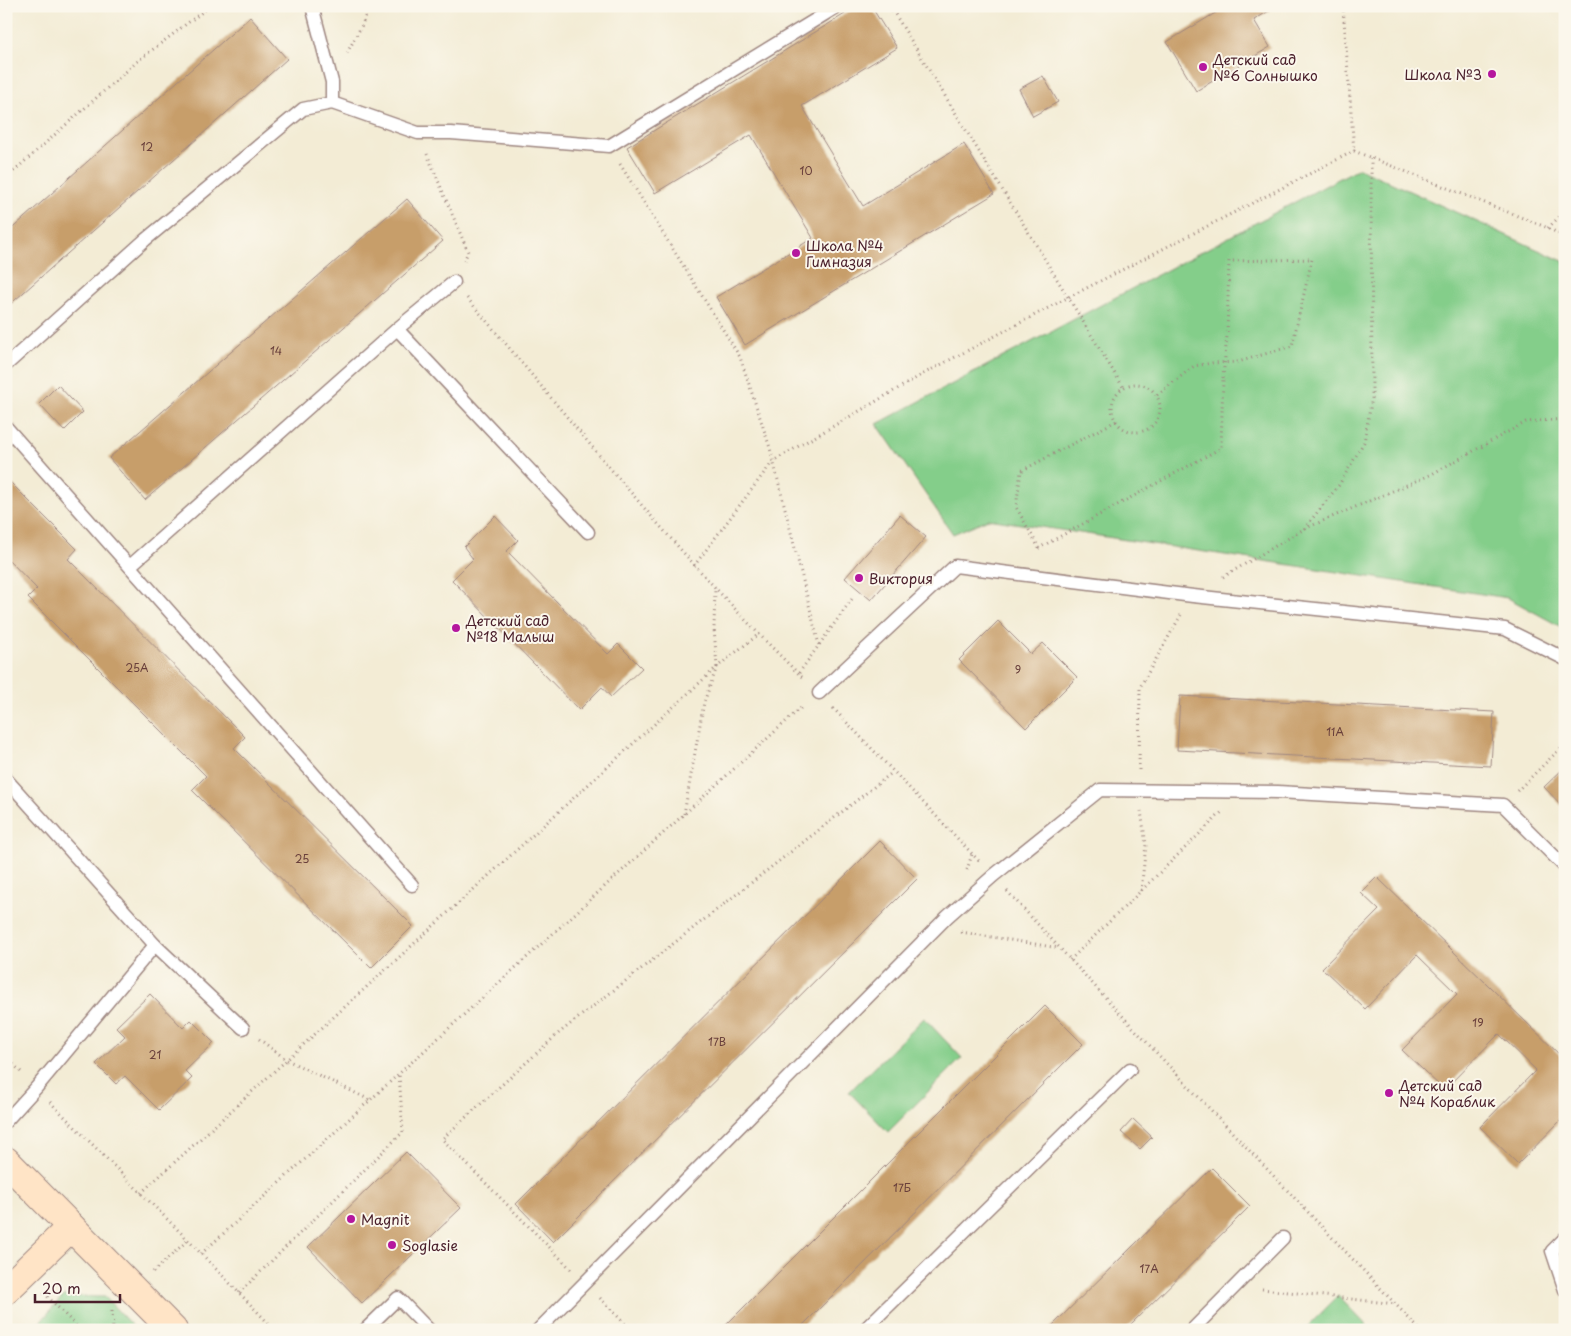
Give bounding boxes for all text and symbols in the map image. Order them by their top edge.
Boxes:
place label: Детский сад №6 Солнышко [1212,49,1318,86]
marker: Детский сад №6 Солнышко [1197,61,1209,73]
place label: Школа №3 [1404,64,1482,85]
marker: Школа №3 [1486,68,1498,80]
house number: 12 [141,138,154,155]
house number: 10 [800,162,812,179]
place label: Школа №4 Гимназия [806,235,884,272]
marker: Школа №4 Гимназия [790,247,802,259]
house number: 14 [270,342,282,359]
place label: Виктория [869,568,933,589]
marker: Виктория [853,572,865,584]
place label: Детский сад №18 Малыш [465,610,554,647]
marker: Детский сад №18 Малыш [450,622,462,634]
house number: 25А [125,659,149,676]
house number: 9 [1015,661,1021,678]
house number: 11А [1326,723,1344,740]
house number: 25 [295,850,309,867]
house number: 19 [1472,1014,1484,1031]
house number: 17В [708,1033,726,1050]
house number: 21 [149,1046,161,1063]
place label: Детский сад №4 Кораблик [1398,1075,1496,1112]
marker: Детский сад №4 Кораблик [1383,1087,1395,1099]
house number: 17Б [893,1179,911,1196]
place label: Magnit [361,1209,410,1230]
marker: Magnit [345,1213,357,1225]
place label: Soglasie [402,1235,458,1256]
marker: Soglasie [386,1239,398,1251]
house number: 17А [1139,1260,1159,1277]
scale bar [35,1271,120,1303]
text: 20 m [42,1276,81,1299]

